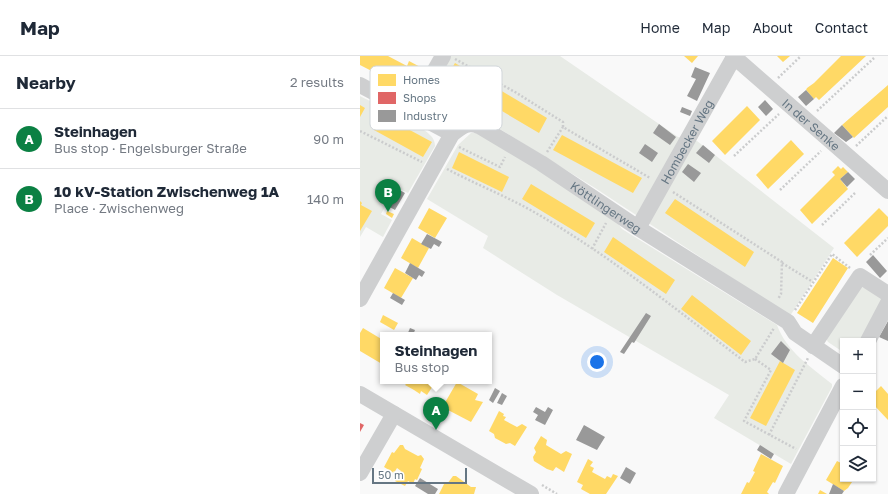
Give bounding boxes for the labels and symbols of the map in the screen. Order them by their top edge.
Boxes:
legend [370,66,502,130]
text: Homes [403,73,440,86]
text: Shops [403,91,436,104]
street label: In der Senke [779,95,843,154]
street label: Hombecker Weg [657,97,716,187]
text: Industry [403,109,448,122]
street label: Köttlingerweg [568,178,645,236]
pin: B [375,179,401,212]
your location [587,352,607,372]
pin: A [423,397,449,430]
scale bar [372,466,467,485]

